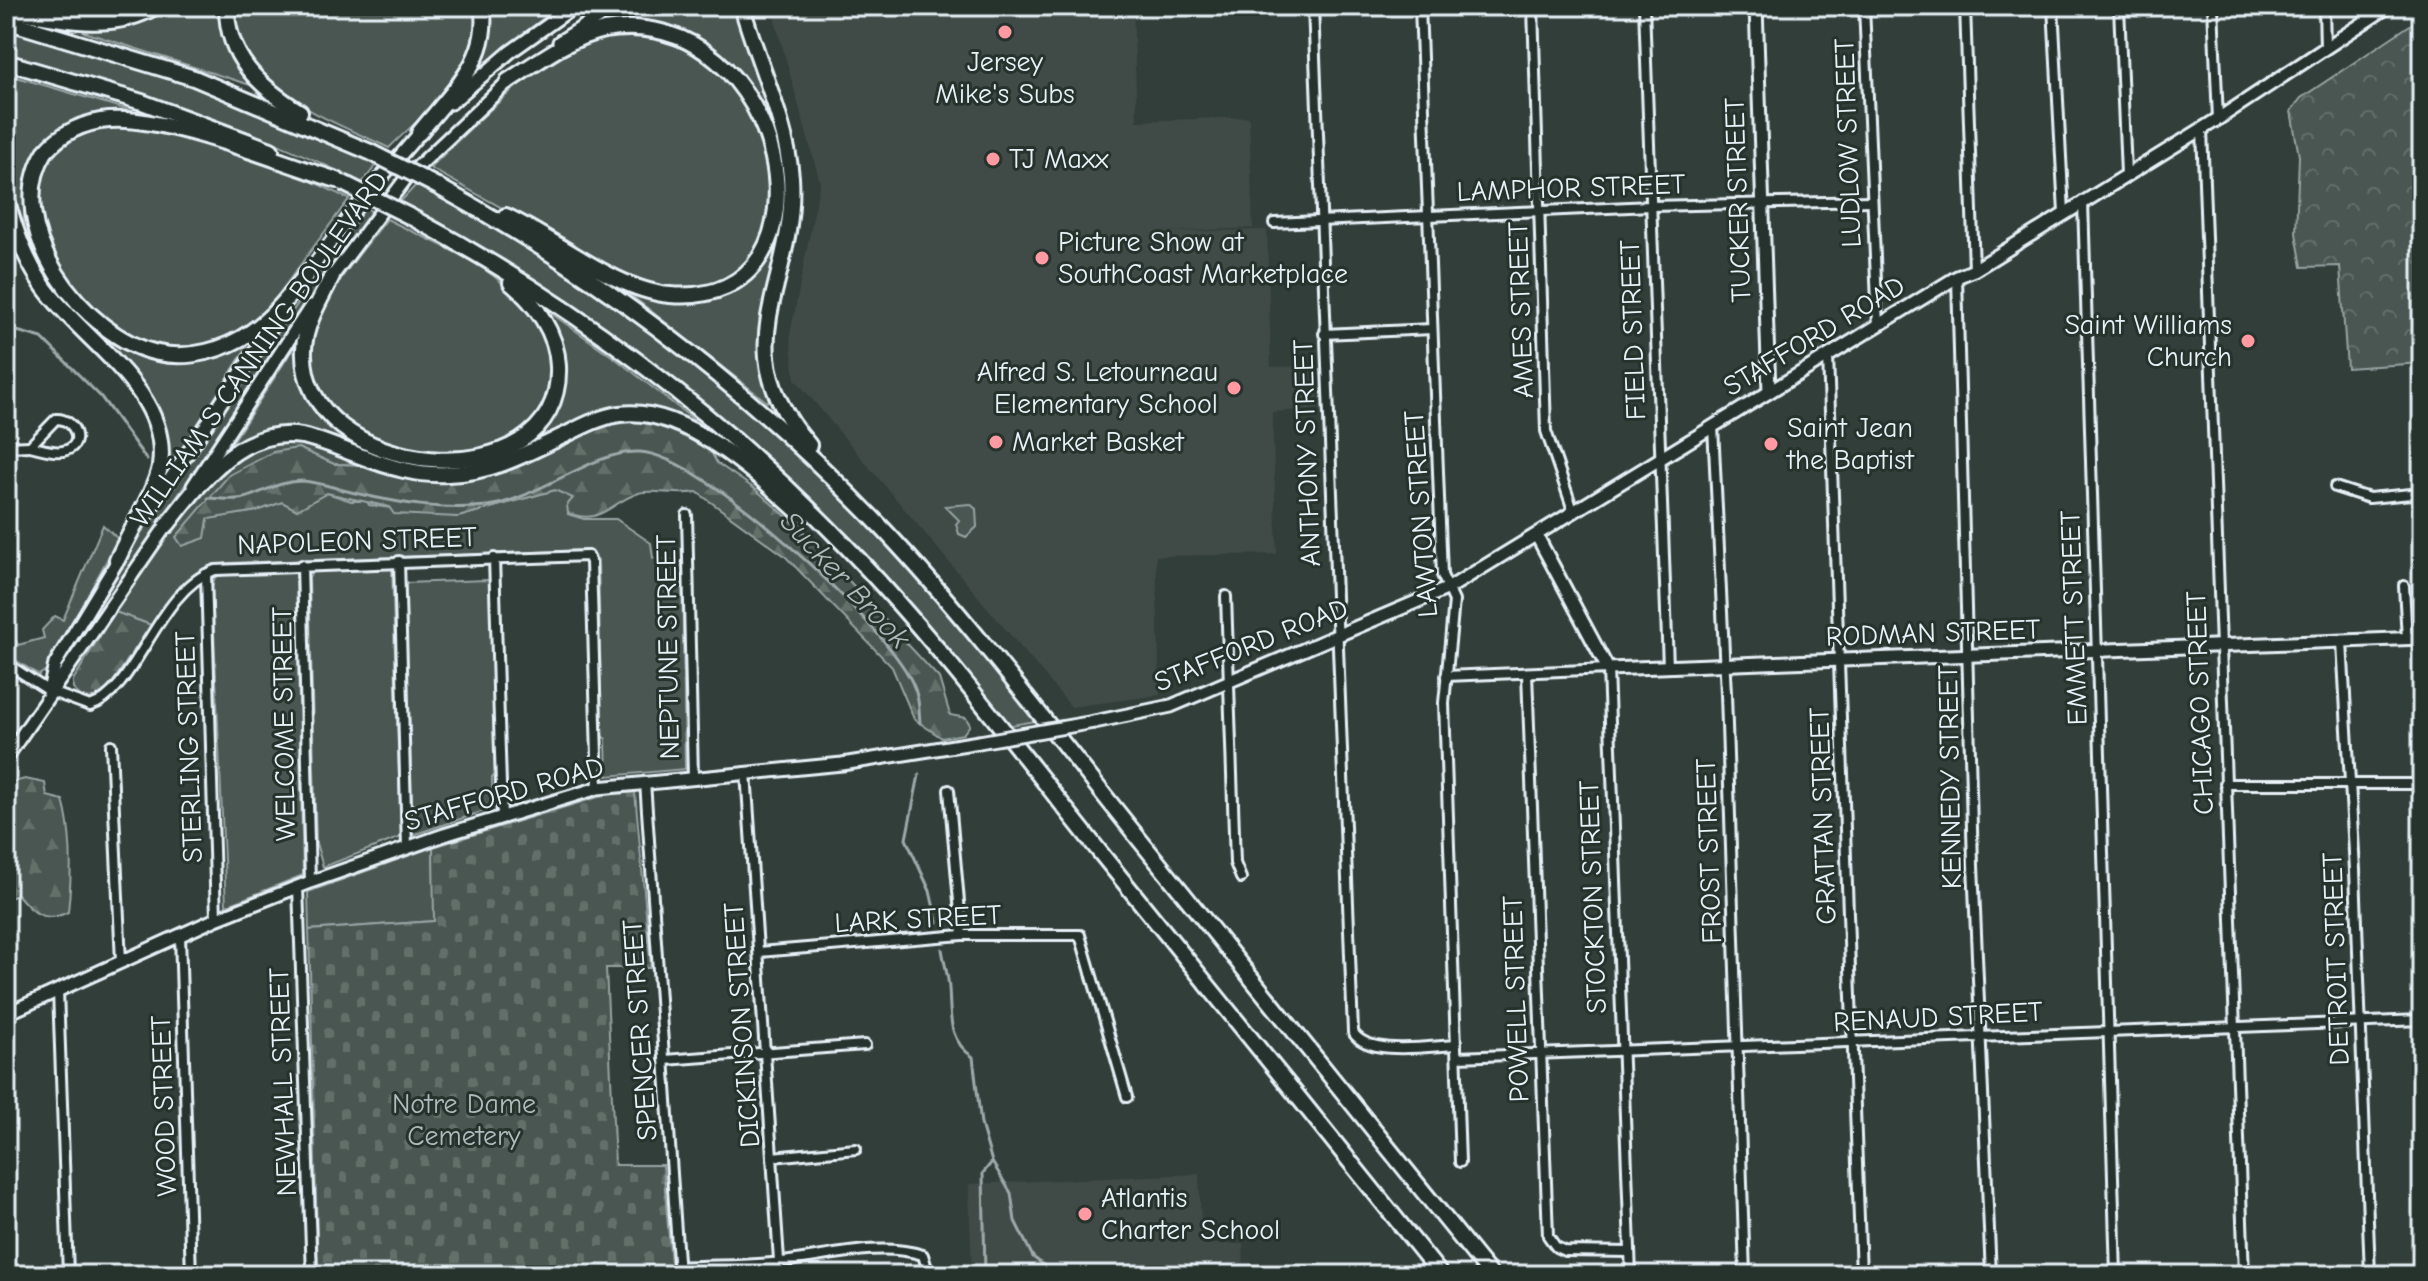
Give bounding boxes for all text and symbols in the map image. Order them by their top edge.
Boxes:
marker: Jersey Mike's Subs [996,23,1014,41]
street label: LUDLOW STREET [1828,37,1868,248]
place label: Jersey Mike's Subs [935,46,1075,110]
street label: TUCKER STREET [1718,97,1758,303]
place label: TJ Maxx [1009,143,1109,175]
marker: TJ Maxx [984,150,1002,168]
street label: WILLIAM S CANNING BOULEVARD [124,165,394,533]
street label: LAMPHOR STREET [1456,168,1686,208]
street label: AMES STREET [1502,221,1540,399]
place label: Picture Show at SouthCoast Marketplace [1058,226,1348,290]
street label: FIELD STREET [1614,239,1652,421]
marker: Picture Show at SouthCoast Marketplace [1033,249,1051,267]
street label: STAFFORD ROAD [1718,269,1910,403]
place label: Saint Williams Church [2064,309,2232,373]
marker: Saint Williams Church [2239,332,2257,350]
street label: ANTHONY STREET [1287,339,1327,567]
place label: Alfred S. Letourneau Elementary School [977,356,1218,420]
marker: Alfred S. Letourneau Elementary School [1225,379,1243,397]
street label: LAWTON STREET [1398,409,1444,618]
place label: Saint Jean the Baptist [1785,412,1915,476]
place label: Market Basket [1012,426,1185,458]
marker: Market Basket [987,433,1005,451]
marker: Saint Jean the Baptist [1762,435,1780,453]
water label: Sucker Brook [773,504,917,656]
street label: EMMETT STREET [2054,510,2094,726]
street label: NAPOLEON STREET [237,521,478,561]
street label: NEPTUNE STREET [650,534,686,760]
street label: CHICAGO STREET [2180,590,2220,815]
street label: STAFFORD ROAD [1150,592,1352,698]
street label: WELCOME STREET [266,606,302,841]
street label: RODMAN STREET [1825,613,2041,653]
street label: STERLING STREET [169,630,209,863]
street label: KENNEDY STREET [1932,664,1968,889]
street label: GRATTAN STREET [1803,706,1843,925]
street label: STAFFORD ROAD [401,750,607,838]
street label: FROST STREET [1690,757,1728,944]
street label: STOCKTON STREET [1573,779,1613,1014]
street label: DETROIT STREET [2316,852,2356,1066]
street label: POWELL STREET [1496,895,1536,1103]
street label: LARK STREET [834,899,1003,939]
street label: DICKINSON STREET [717,901,767,1149]
street label: SPENCER STREET [616,918,664,1142]
street label: NEWHALL STREET [263,967,303,1197]
street label: RENAUD STREET [1832,996,2044,1038]
street label: WOOD STREET [145,1014,183,1197]
park label: Notre Dame Cemetery [392,1088,536,1152]
place label: Atlantis Charter School [1101,1182,1280,1246]
marker: Atlantis Charter School [1076,1205,1094,1223]

